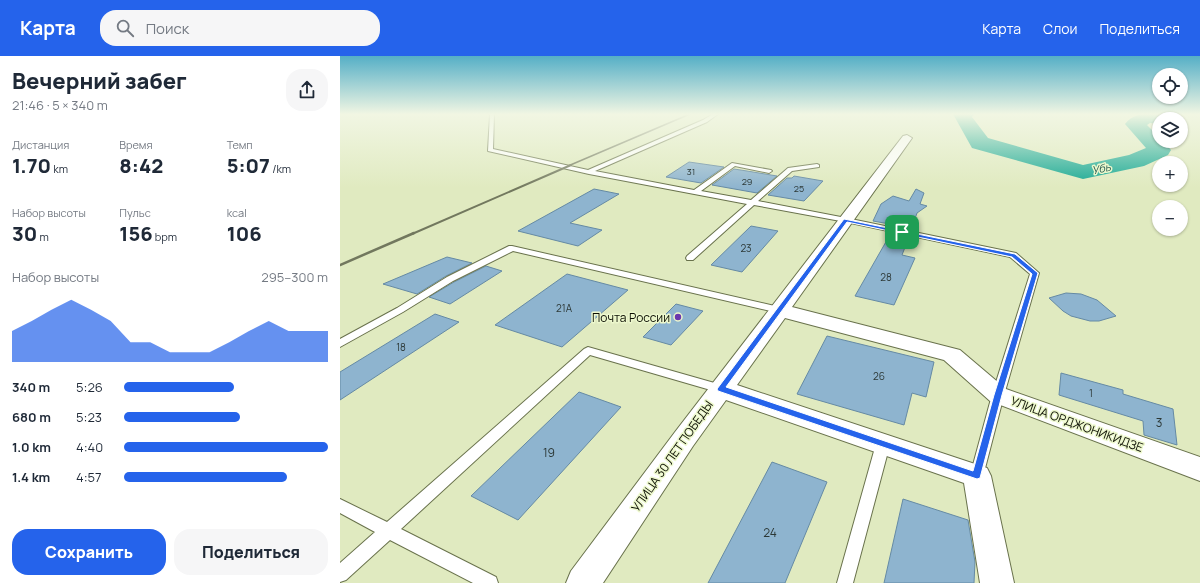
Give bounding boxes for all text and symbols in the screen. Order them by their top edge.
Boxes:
search box [100,10,380,46]
text: Карта [20,15,76,41]
icon: search [114,17,136,39]
text: Поиск [146,18,189,39]
text: Карта [982,19,1021,38]
text: Слои [1043,19,1077,38]
text: Поделиться [1099,19,1180,38]
text: Вечерний забег [12,66,187,96]
map controls [1152,68,1188,236]
button: locate [1152,68,1188,104]
button: share [286,69,328,111]
text: 21:46 · 5 × 340 m [12,96,108,114]
button: layers [1152,112,1188,148]
text: Дистанция [12,137,69,152]
text: Время [119,137,153,152]
text: Темп [227,137,253,152]
text: 1.70 [12,152,51,179]
text: 8:42 [119,152,163,179]
text: 5:07 [227,152,270,179]
button: + [1152,156,1188,192]
water label: Убь [1090,158,1113,177]
text: km [51,161,68,176]
text: /km [270,161,291,176]
house number: 31 [687,165,695,178]
house number: 29 [742,175,752,188]
house number: 25 [794,182,804,195]
button: − [1152,200,1188,236]
text: Набор высоты [12,205,86,220]
text: Пульс [119,205,151,220]
text: kcal [227,205,247,220]
pin [885,215,919,249]
text: 30 [12,220,37,247]
text: 156 [119,220,153,247]
text: 106 [227,220,262,247]
icon: arrive [891,221,913,243]
text: m [37,229,49,244]
text: bpm [153,229,177,244]
house number: 23 [740,241,752,255]
text: Набор высоты [12,268,99,286]
text: 295–300 m [261,268,328,286]
house number: 28 [880,270,892,284]
house number: 21А [556,301,573,315]
place label: Почта России [592,309,670,326]
marker: Почта России [673,312,683,322]
house number: 18 [396,340,406,354]
house number: 26 [873,369,885,383]
text: 340 m [12,378,50,396]
text: 5:26 [76,378,103,396]
house number: 1 [1089,386,1093,400]
street label: УЛИЦА ОРДЖОНИКИДЗЕ [1008,392,1146,456]
street label: УЛИЦА 30 ЛЕТ ПОБЕДЫ [627,397,717,515]
text: 680 m [12,408,51,426]
text: 5:23 [76,408,102,426]
house number: 3 [1156,414,1162,431]
text: 1.0 km [12,438,51,456]
text: 4:40 [76,438,103,456]
house number: 19 [543,444,555,461]
text: 1.4 km [12,468,50,486]
text: 4:57 [76,468,102,486]
house number: 24 [763,524,777,541]
button: Сохранить [12,529,166,575]
button: Поделиться [174,529,328,575]

